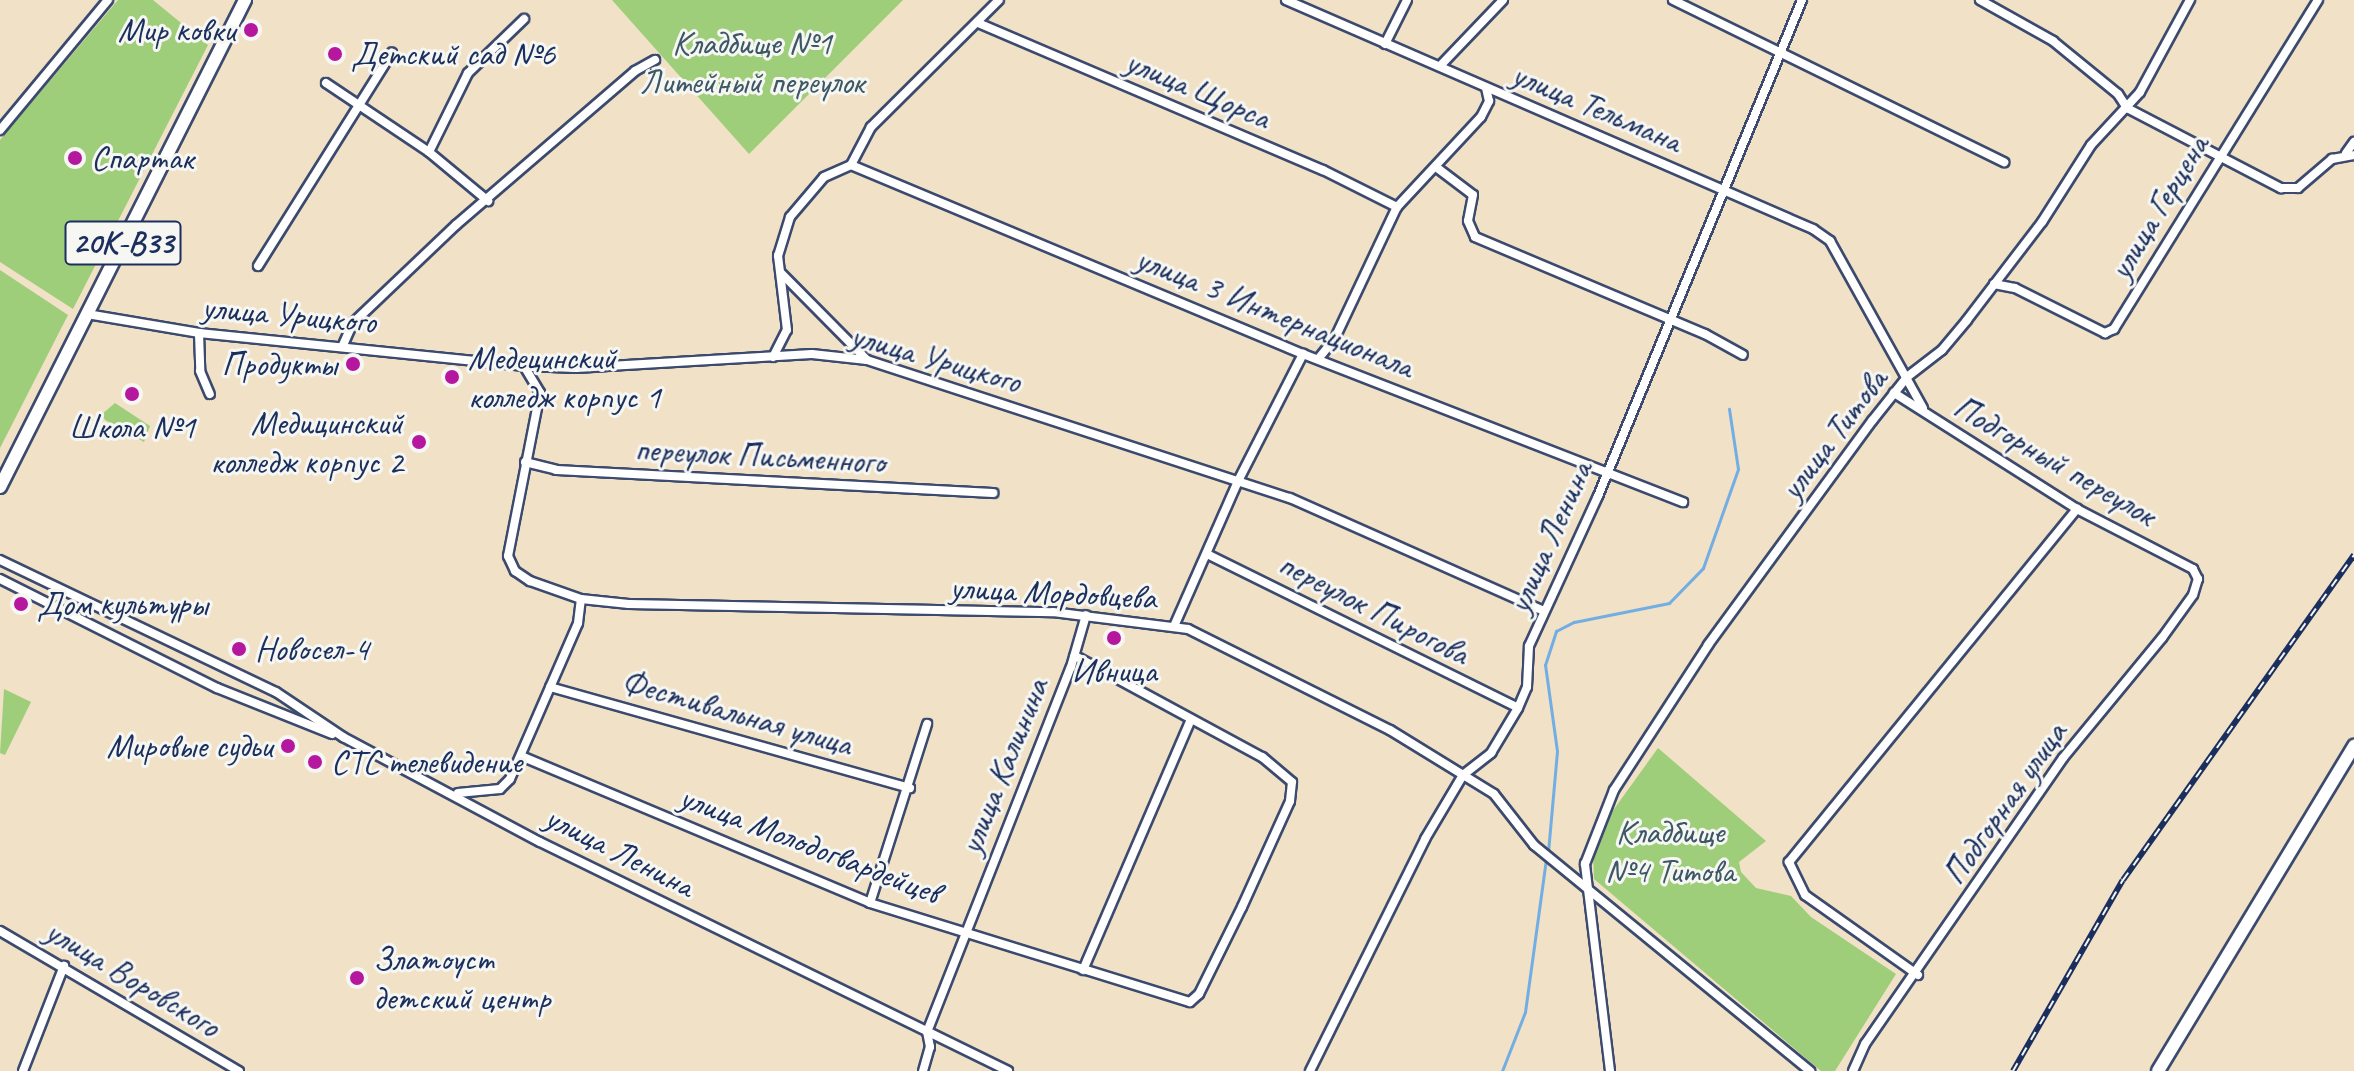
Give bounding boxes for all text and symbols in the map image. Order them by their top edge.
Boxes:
place label: Мир ковки [115,10,235,50]
marker: Мир ковки [242,21,260,39]
park label: Кладбище №1 Литейный переулок [640,22,864,102]
place label: Детский сад №6 [351,34,555,74]
street label: улица Щорса [1120,40,1276,138]
marker: Детский сад №6 [326,45,344,63]
street label: улица Тельмана [1508,54,1686,160]
street label: улица Герцена [2099,128,2217,286]
place label: Спартак [91,138,193,178]
marker: Спартак [66,149,84,167]
road number: 20К-В33 [63,215,183,271]
street label: улица 3 Интернационала [1130,238,1420,386]
street label: улица Урицкого [201,286,377,342]
street label: улица Урицкого [847,314,1025,402]
place label: Медецинский колледж корпус 1 [468,337,659,416]
place label: Продукты [222,344,337,384]
marker: Продукты [344,355,362,373]
street label: улица Титова [1771,361,1895,507]
marker: Медецинский колледж корпус 1 [443,368,461,386]
marker: Школа №1 [123,385,141,403]
street label: Подгорный переулок [1947,386,2163,534]
place label: Медицинский колледж корпус 2 [212,402,403,482]
place label: Школа №1 [69,407,195,447]
street label: переулок Письменного [636,428,884,482]
marker: Медицинский колледж корпус 2 [410,433,428,451]
street label: улица Ленина [1498,455,1600,619]
street label: переулок Пирогова [1272,543,1476,673]
street label: улица Мордовцева [949,566,1157,618]
place label: Дом культуры [37,584,203,624]
marker: Дом культуры [12,595,30,613]
place label: Новосел-4 [255,629,369,669]
marker: Ивница [1105,629,1123,647]
marker: Новосел-4 [230,640,248,658]
place label: Ивница [1071,651,1157,691]
street label: Фестивальная улица [616,659,858,765]
street label: улица Калинина [949,672,1057,860]
street label: Подгорная улица [1932,713,2076,893]
place label: Мировые судьи [104,726,272,766]
marker: Мировые судьи [279,737,297,755]
place label: СТС телевидение [331,742,522,782]
marker: СТС телевидение [306,753,324,771]
street label: улица Молодогвардейцев [675,776,945,912]
street label: улица Ленина [539,796,701,906]
park label: Кладбище №4 Титова [1605,811,1735,890]
street label: улица Воровского [38,910,228,1046]
place label: Златоуст детский центр [373,938,550,1018]
marker: Златоуст детский центр [348,969,366,987]

